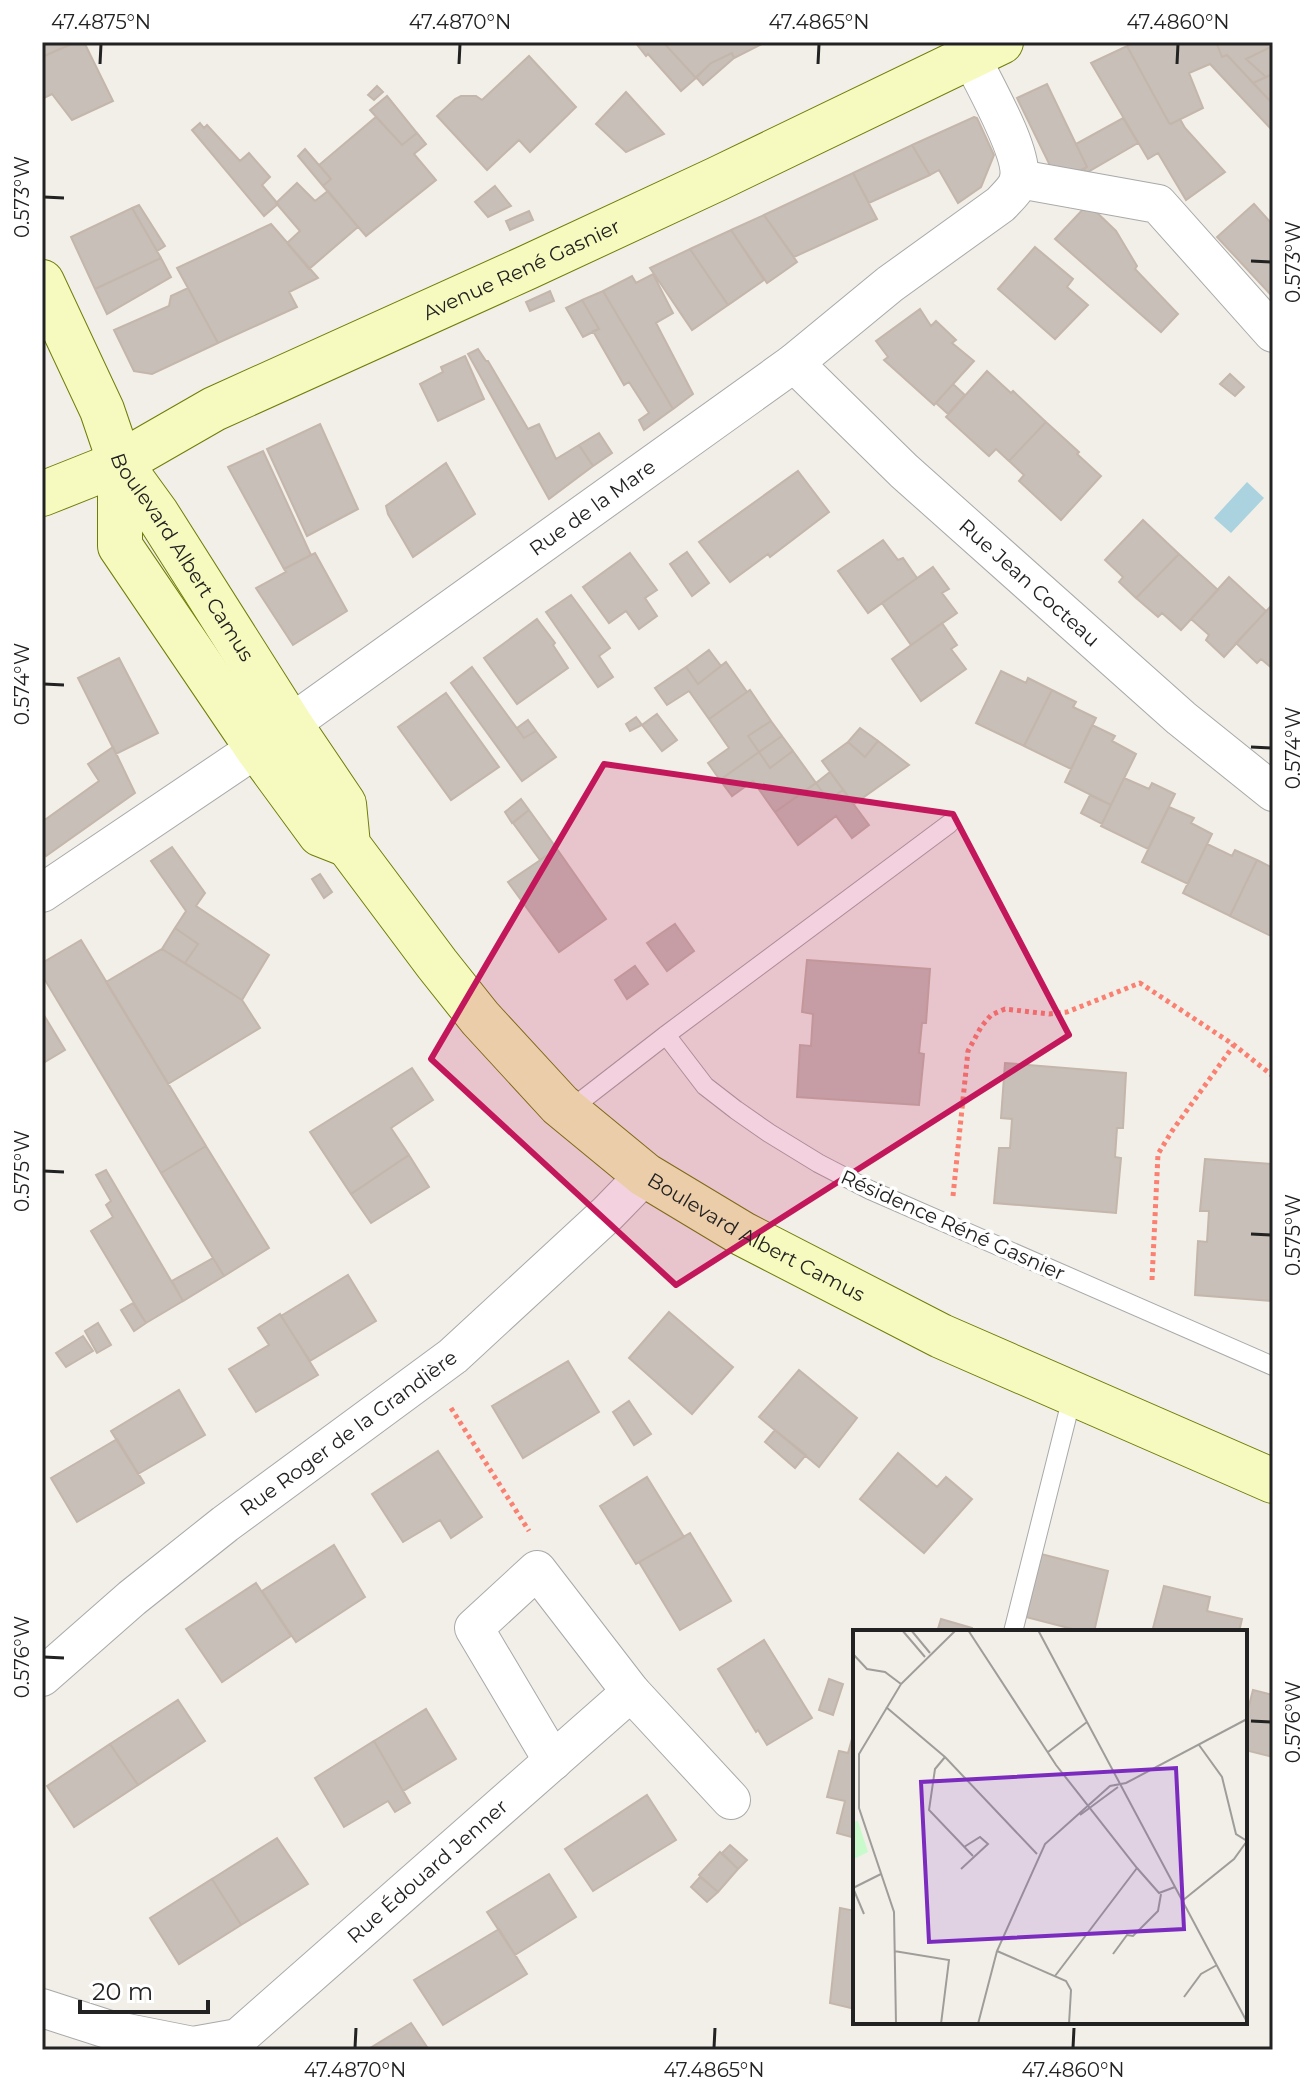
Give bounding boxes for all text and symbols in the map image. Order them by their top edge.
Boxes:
text: 47.4875°N [51,10,151,34]
text: 47.4870°N [409,10,511,34]
text: 47.4865°N [769,10,869,34]
text: 47.4860°N [1126,10,1230,34]
text: 0.573°W [10,156,34,238]
street label: Avenue René Gasnier [419,214,624,325]
text: 0.573°W [1281,221,1305,303]
street label: Boulevard Albert Camus [106,450,259,666]
street label: Rue de la Mare [525,454,660,561]
street label: Rue Jean Cocteau [954,514,1104,652]
text: 0.574°W [10,643,34,725]
text: 0.574°W [1281,707,1305,789]
text: 0.575°W [10,1130,34,1212]
street label: Résidence Réné Gasnier [837,1165,1069,1285]
street label: Boulevard Albert Camus [643,1167,869,1307]
text: 0.575°W [1281,1194,1305,1276]
street label: Rue Roger de la Grandière [235,1345,462,1521]
text: 0.576°W [10,1616,34,1698]
inset map [853,1630,1247,2024]
text: 0.576°W [1281,1681,1305,1763]
street label: Rue Édouard Jenner [342,1794,513,1948]
scale bar [80,1964,208,2014]
text: 20 m [92,1977,153,2006]
text: 47.4870°N [304,2058,406,2082]
text: 47.4865°N [664,2058,764,2082]
text: 47.4860°N [1021,2058,1125,2082]

